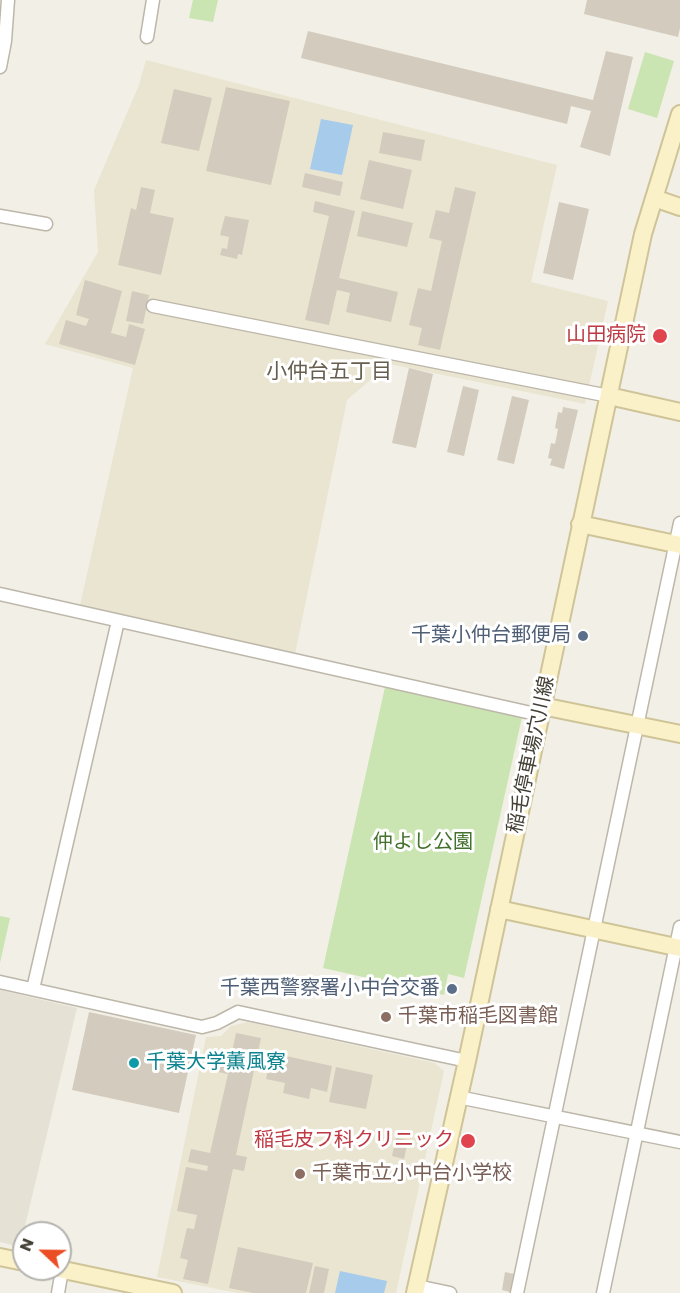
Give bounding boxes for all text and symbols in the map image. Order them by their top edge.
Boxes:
place label: 山田病院 [566,324,646,348]
marker: 山田病院 [651,327,669,345]
district label: 小仲台五丁目 [266,360,392,386]
place label: 千葉小仲台郵便局 [411,624,571,648]
marker: 千葉小仲台郵便局 [576,629,590,643]
street label: 稲毛停車場穴川線 [504,674,560,836]
park label: 仲よし公園 [373,831,473,855]
place label: 千葉西警察署小中台交番 [220,977,440,1001]
marker: 千葉西警察署小中台交番 [445,982,459,996]
place label: 千葉市稲毛図書館 [398,1005,558,1029]
marker: 千葉市稲毛図書館 [379,1010,393,1024]
place label: 千葉大学薫風寮 [146,1051,286,1075]
marker: 千葉大学薫風寮 [127,1056,141,1070]
place label: 稲毛皮フ科クリニック [254,1129,454,1153]
marker: 稲毛皮フ科クリニック [459,1132,477,1150]
place label: 千葉市立小中台小学校 [312,1162,512,1186]
marker: 千葉市立小中台小学校 [293,1167,307,1181]
north arrow [12,1221,72,1281]
text: N [14,1235,40,1255]

